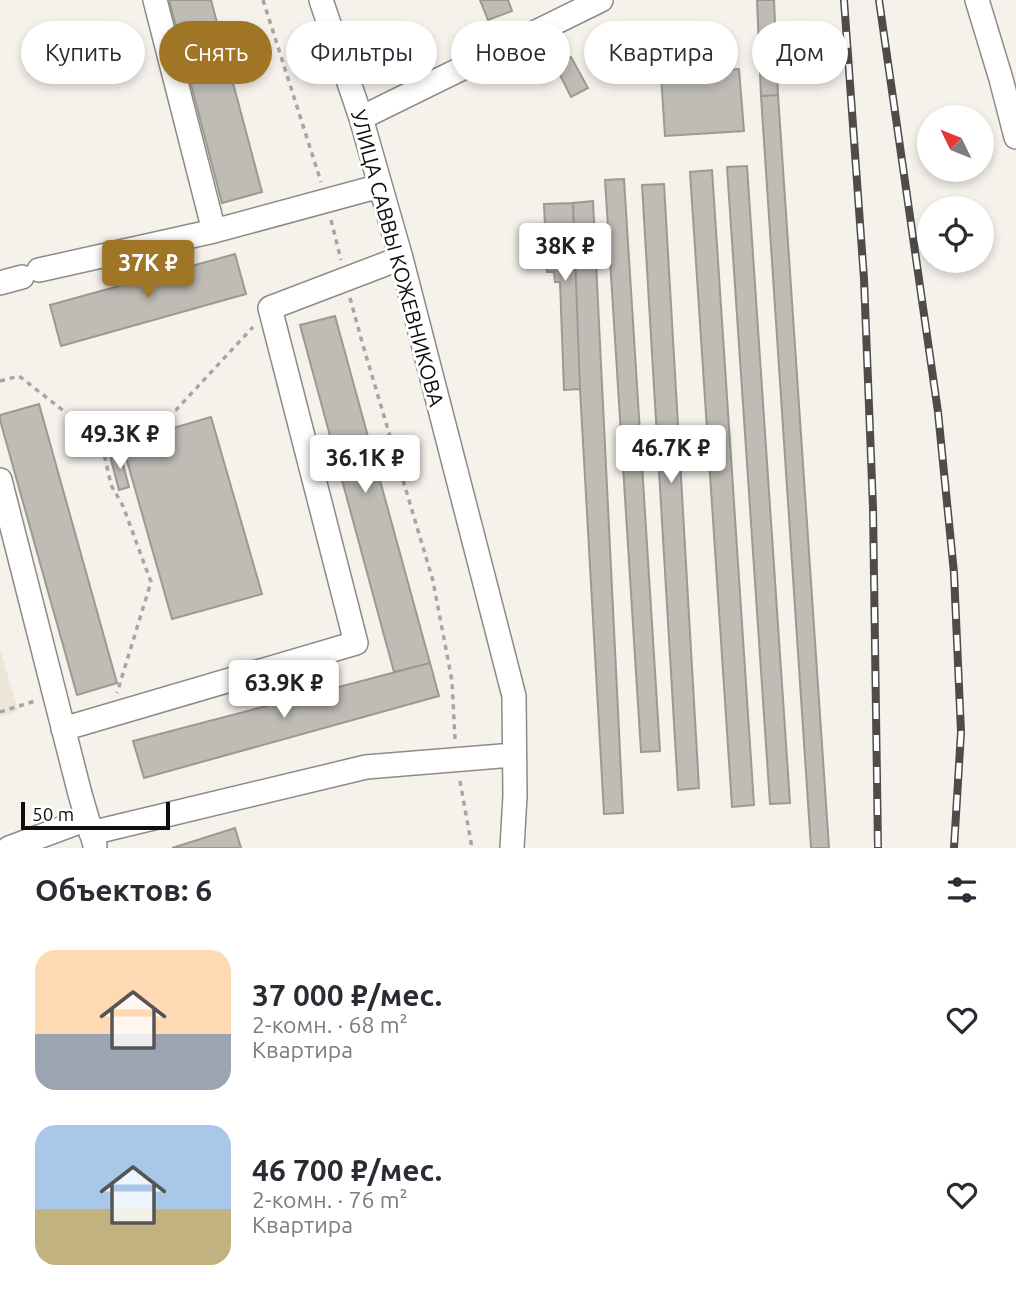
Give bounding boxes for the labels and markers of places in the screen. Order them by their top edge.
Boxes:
pin: 38K ₽ [516,224,614,283]
pin: 37K ₽ [99,240,197,300]
pin: 49.3K ₽ [55,412,185,471]
pin: 46.7K ₽ [606,426,736,485]
pin: 36.1K ₽ [300,435,430,495]
pin: 63.9K ₽ [219,660,349,720]

